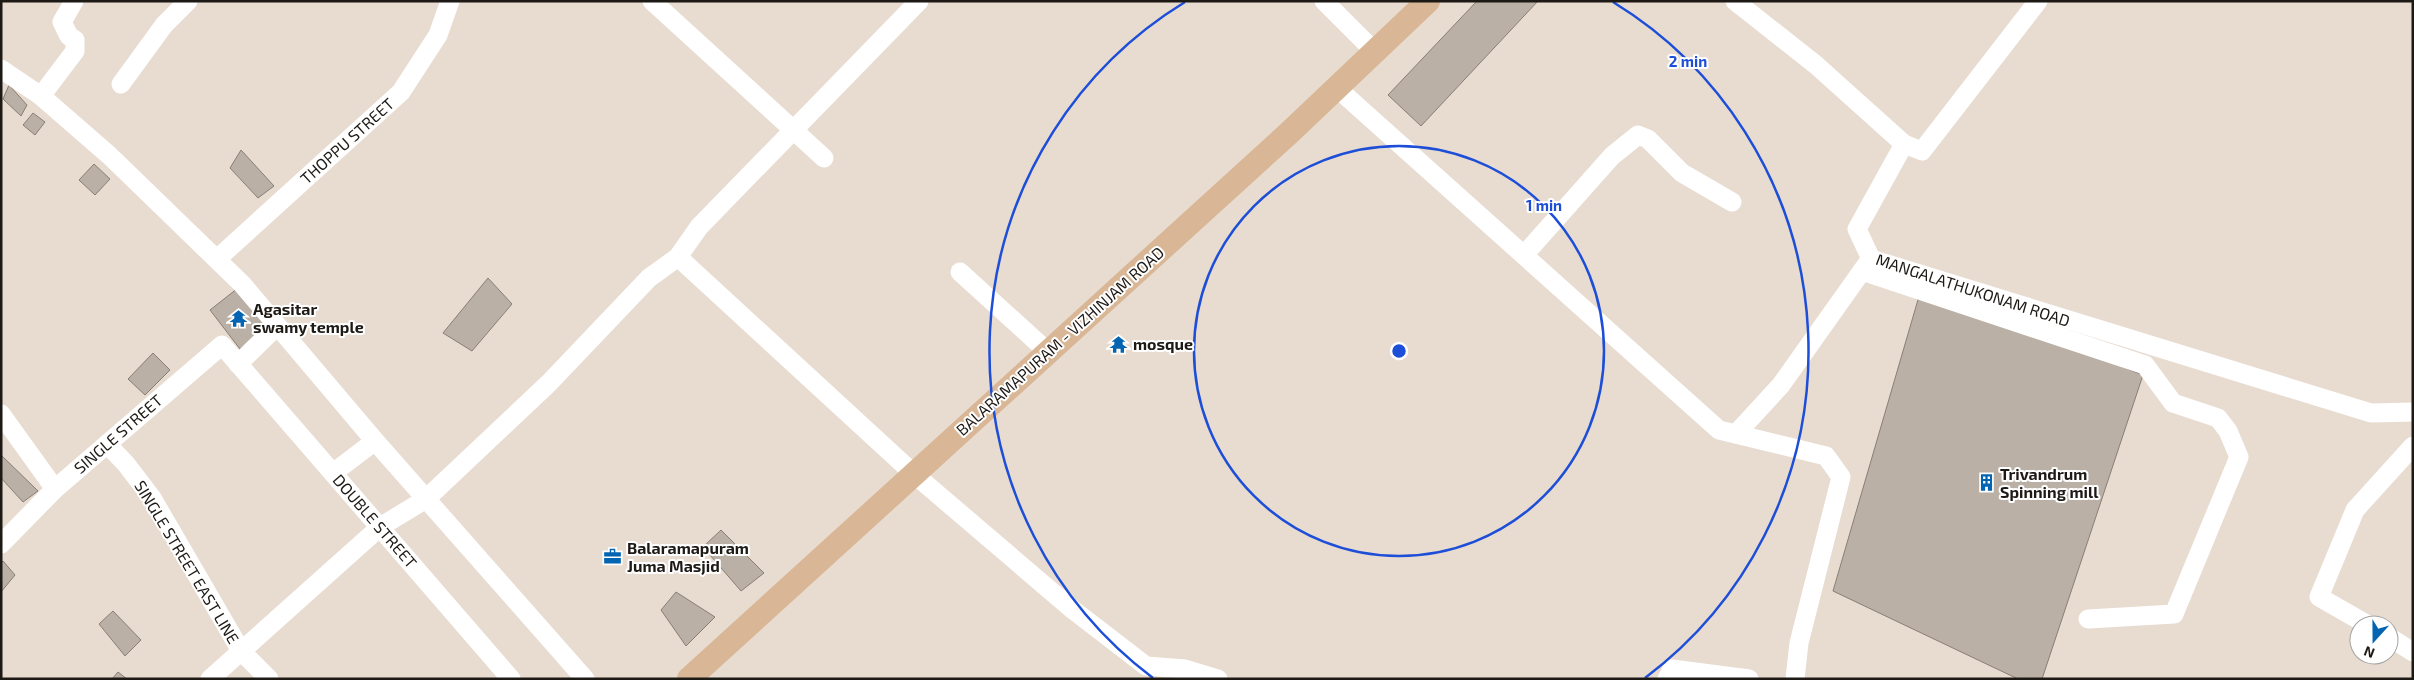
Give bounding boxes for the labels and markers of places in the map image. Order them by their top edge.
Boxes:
place label: Agasitar swamy temple [253,299,364,337]
temple icon: Agasitar swamy temple [229,308,249,328]
temple icon: mosque [1109,334,1129,354]
place label: mosque [1133,334,1193,353]
centre of rings [1390,342,1408,360]
place label: Trivandrum Spinning mill [2000,464,2099,501]
building icon: Trivandrum Spinning mill [1976,473,1996,493]
place label: Balaramapuram Juma Masjid [627,538,749,575]
office icon: Balaramapuram Juma Masjid [603,547,623,567]

